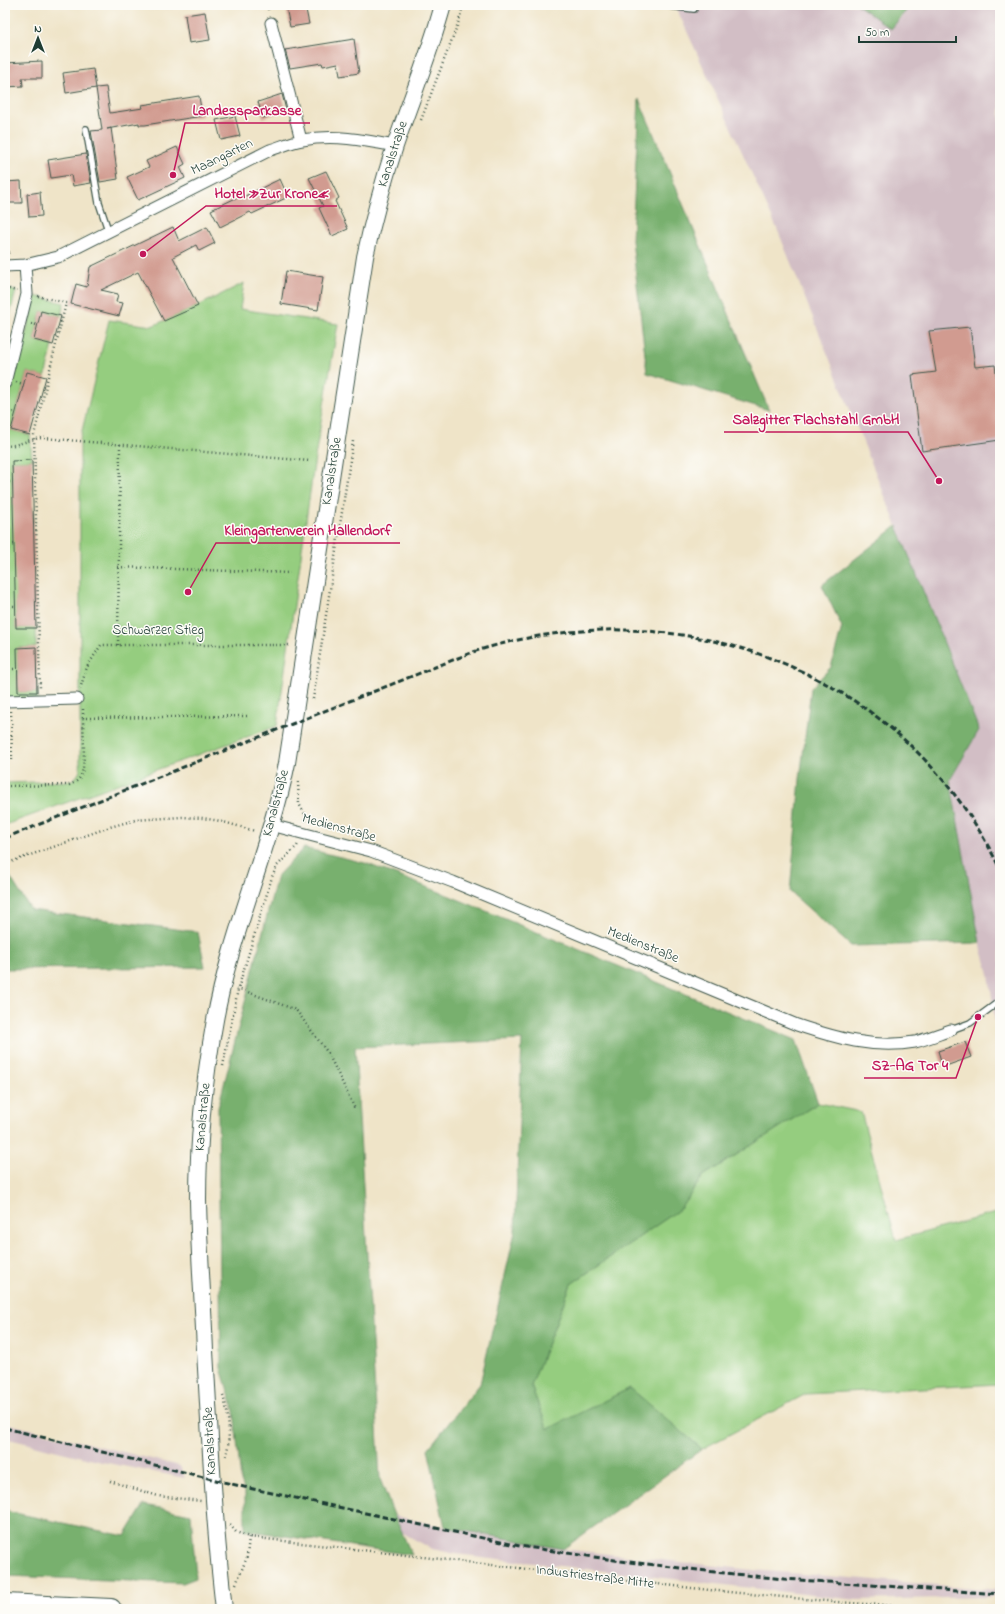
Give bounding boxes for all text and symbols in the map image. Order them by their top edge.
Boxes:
north arrow [18,18,58,58]
scale bar [859,18,956,44]
text: N [34,21,42,37]
text: 50 m [865,24,889,42]
callout: Landessparkasse [185,96,310,123]
text: Landessparkasse [192,100,303,122]
street label: Kanalstraße [372,118,414,190]
street label: Maangarten [187,133,257,182]
callout: Hotel »Zur Krone« [206,179,337,206]
text: Hotel »Zur Krone« [214,183,330,205]
callout: Salzgitter Flachstahl GmbH [724,405,908,432]
text: Salzgitter Flachstahl GmbH [732,409,900,433]
street label: Kanalstraße [316,435,348,506]
callout: Kleingartenverein Hallendorf [216,516,400,543]
text: Kleingartenverein Hallendorf [224,520,393,544]
street label: Schwarzer Stieg [112,620,204,642]
street label: Kanalstraße [257,767,295,839]
street label: Medienstraße [300,808,379,848]
street label: Medienstraße [604,921,683,969]
callout: SZ-AG Tor 4 [864,1051,956,1078]
text: SZ-AG Tor 4 [872,1055,949,1077]
street label: Kanalstraße [190,1081,217,1152]
street label: Kanalstraße [198,1406,222,1476]
street label: Industriestraße Mitte [535,1559,656,1595]

